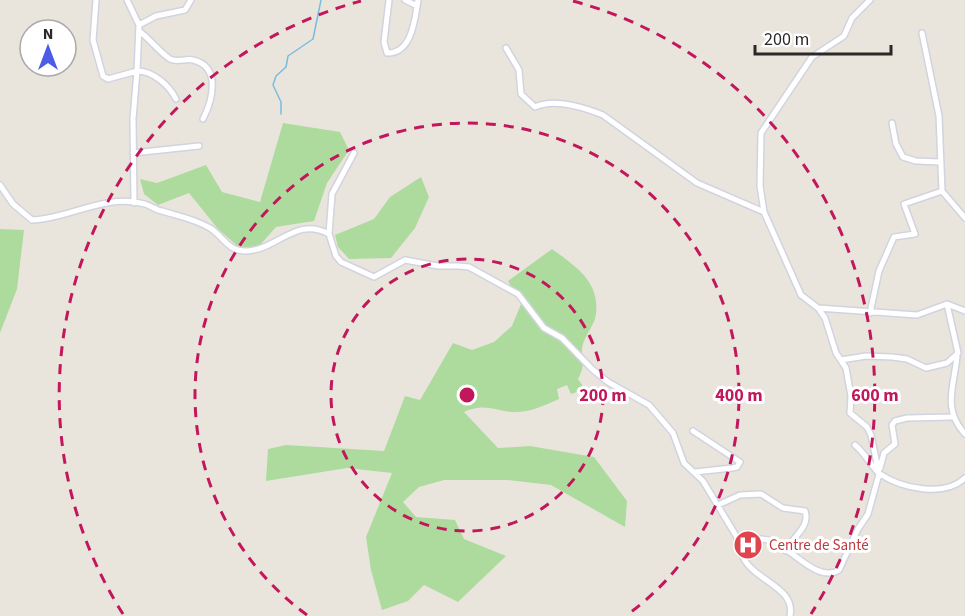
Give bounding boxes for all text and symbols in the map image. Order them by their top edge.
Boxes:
north arrow [18,18,78,78]
scale bar [755,18,892,56]
text: N [43,23,53,45]
text: 200 m [764,27,809,52]
text: 200 m [579,383,627,408]
text: 400 m [715,383,763,408]
text: 600 m [851,383,899,408]
centre of rings [457,385,477,405]
hospital icon: Centre de Santé [732,529,764,561]
place label: Centre de Santé [769,535,869,556]

